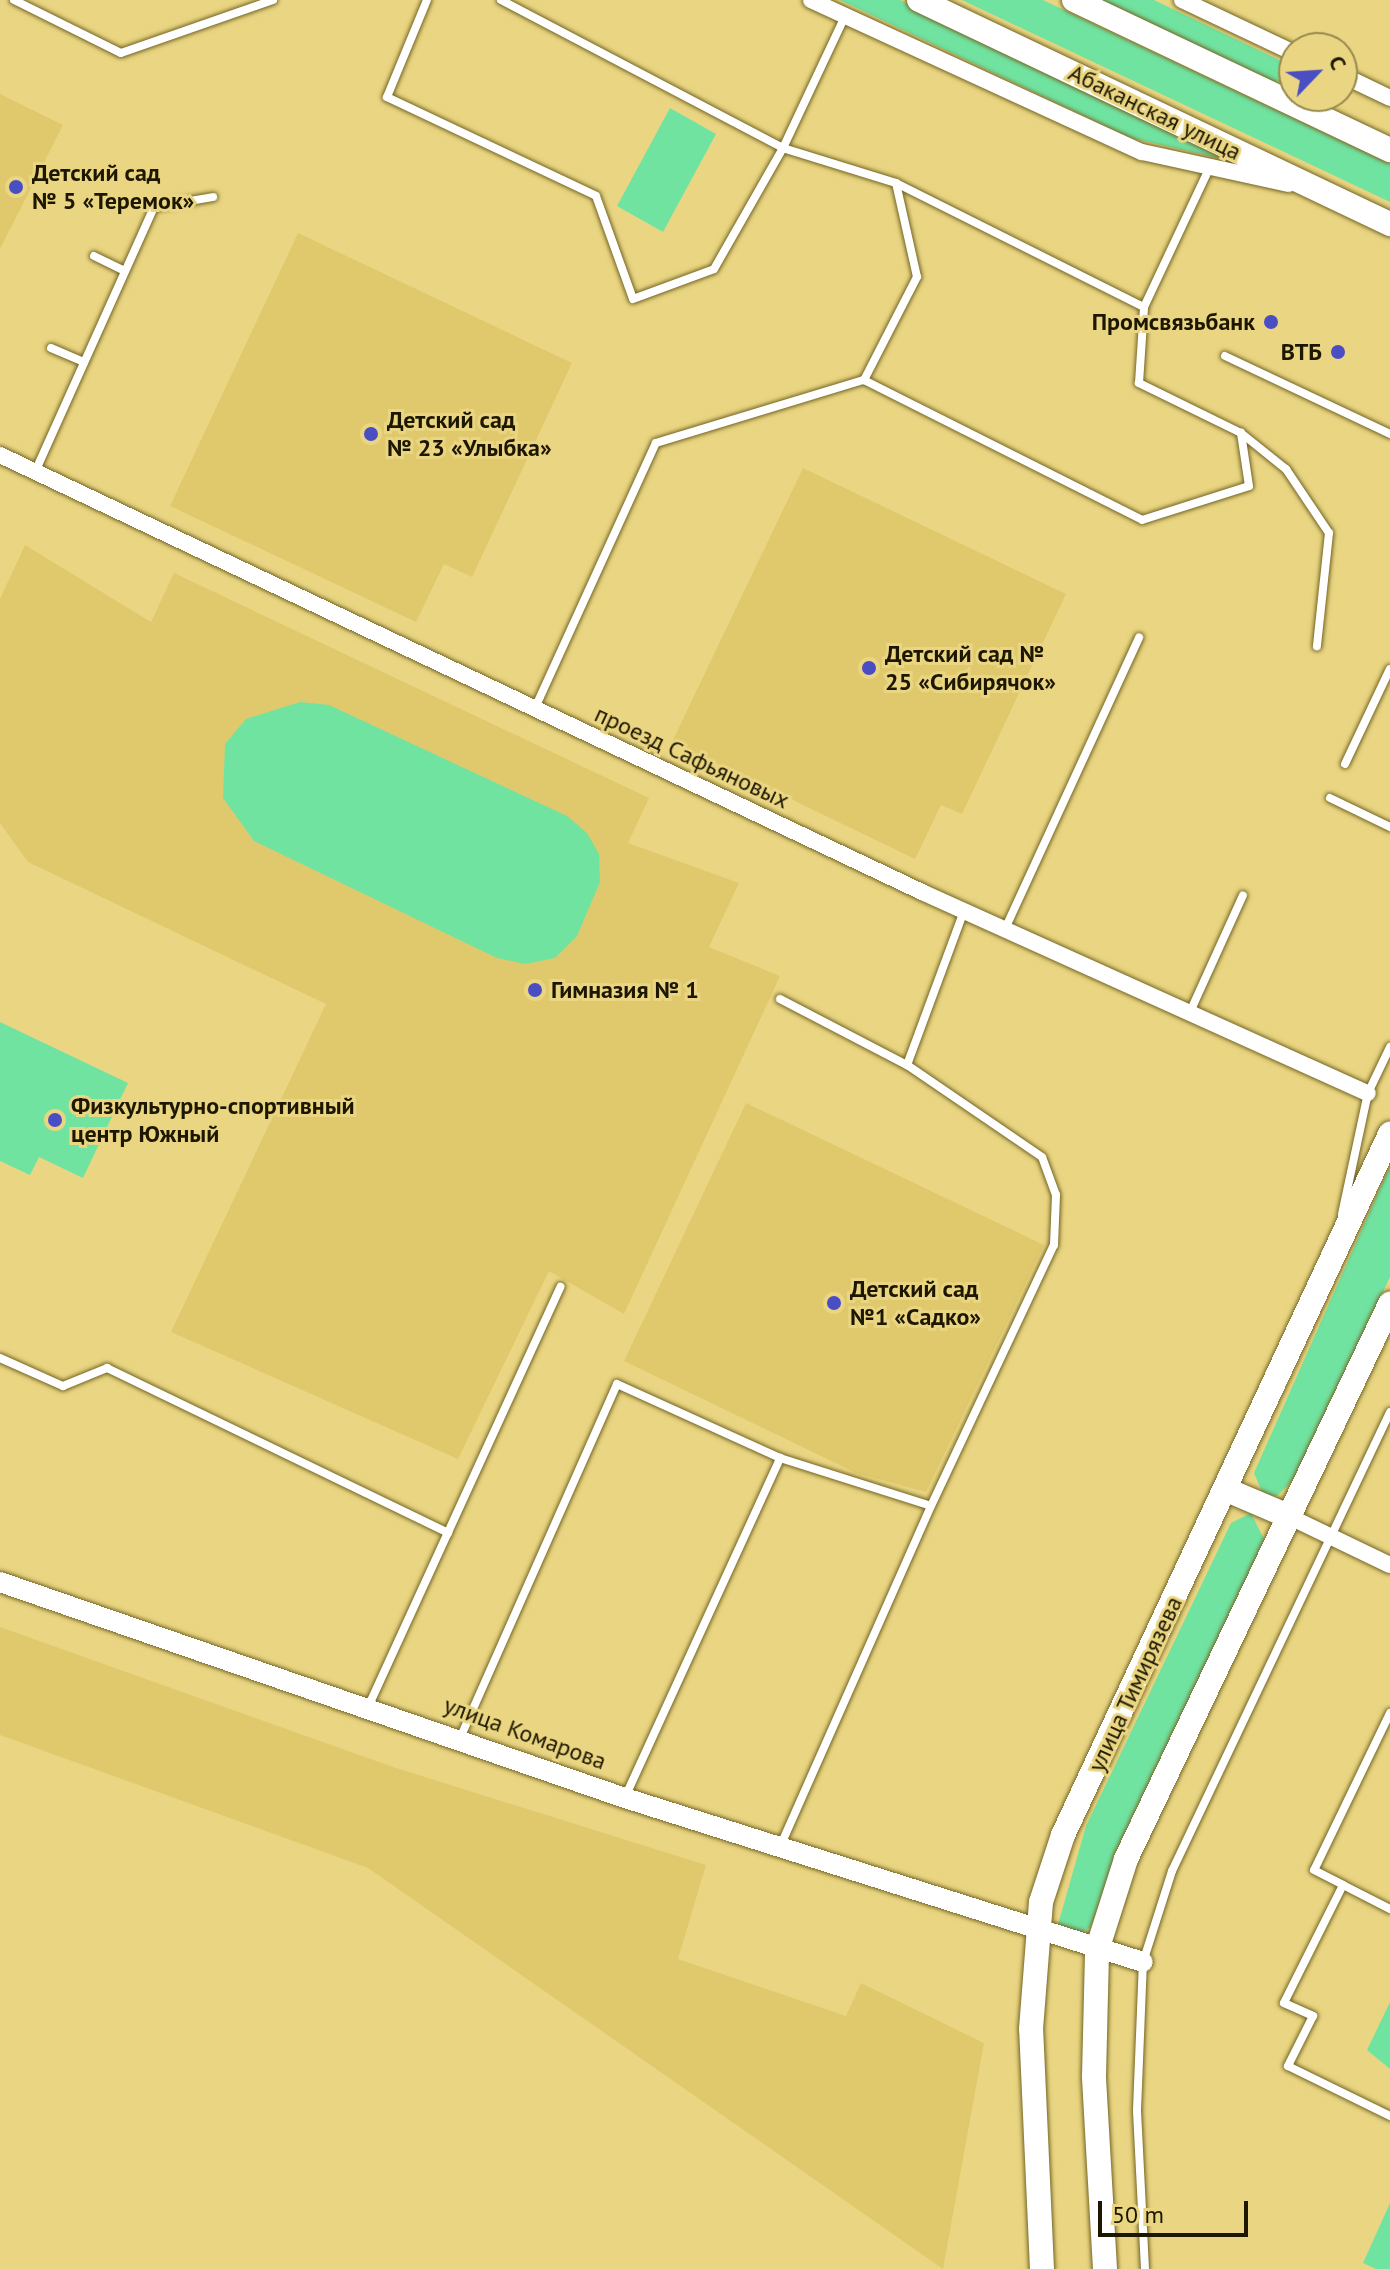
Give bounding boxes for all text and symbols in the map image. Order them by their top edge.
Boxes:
north arrow [1278,32,1358,112]
text: С [1323,51,1353,74]
street label: Абаканская улица [1064,58,1246,166]
place label: Детский сад № 5 «Теремок» [32,159,194,215]
marker: Детский сад № 5 «Теремок» [7,178,25,196]
place label: Промсвязьбанк [1092,308,1255,336]
marker: Промсвязьбанк [1262,313,1280,331]
place label: ВТБ [1281,338,1322,366]
marker: ВТБ [1329,343,1347,361]
place label: Детский сад № 23 «Улыбка» [387,406,552,462]
marker: Детский сад № 23 «Улыбка» [362,425,380,443]
place label: Детский сад № 25 «Сибирячок» [885,640,1056,696]
marker: Детский сад № 25 «Сибирячок» [860,659,878,677]
street label: проезд Сафьяновых [590,699,794,815]
place label: Гимназия № 1 [551,976,699,1004]
marker: Гимназия № 1 [526,981,544,999]
place label: Физкультурно-спортивный центр Южный [71,1092,355,1148]
marker: Физкультурно-спортивный центр Южный [46,1111,64,1129]
place label: Детский сад №1 «Cадко» [850,1275,981,1331]
marker: Детский сад №1 «Cадко» [825,1294,843,1312]
street label: улица Тимирязева [1082,1591,1188,1777]
street label: улица Комарова [440,1690,610,1776]
scale bar [1102,2185,1252,2235]
text: 50 m [1112,2199,1164,2230]

